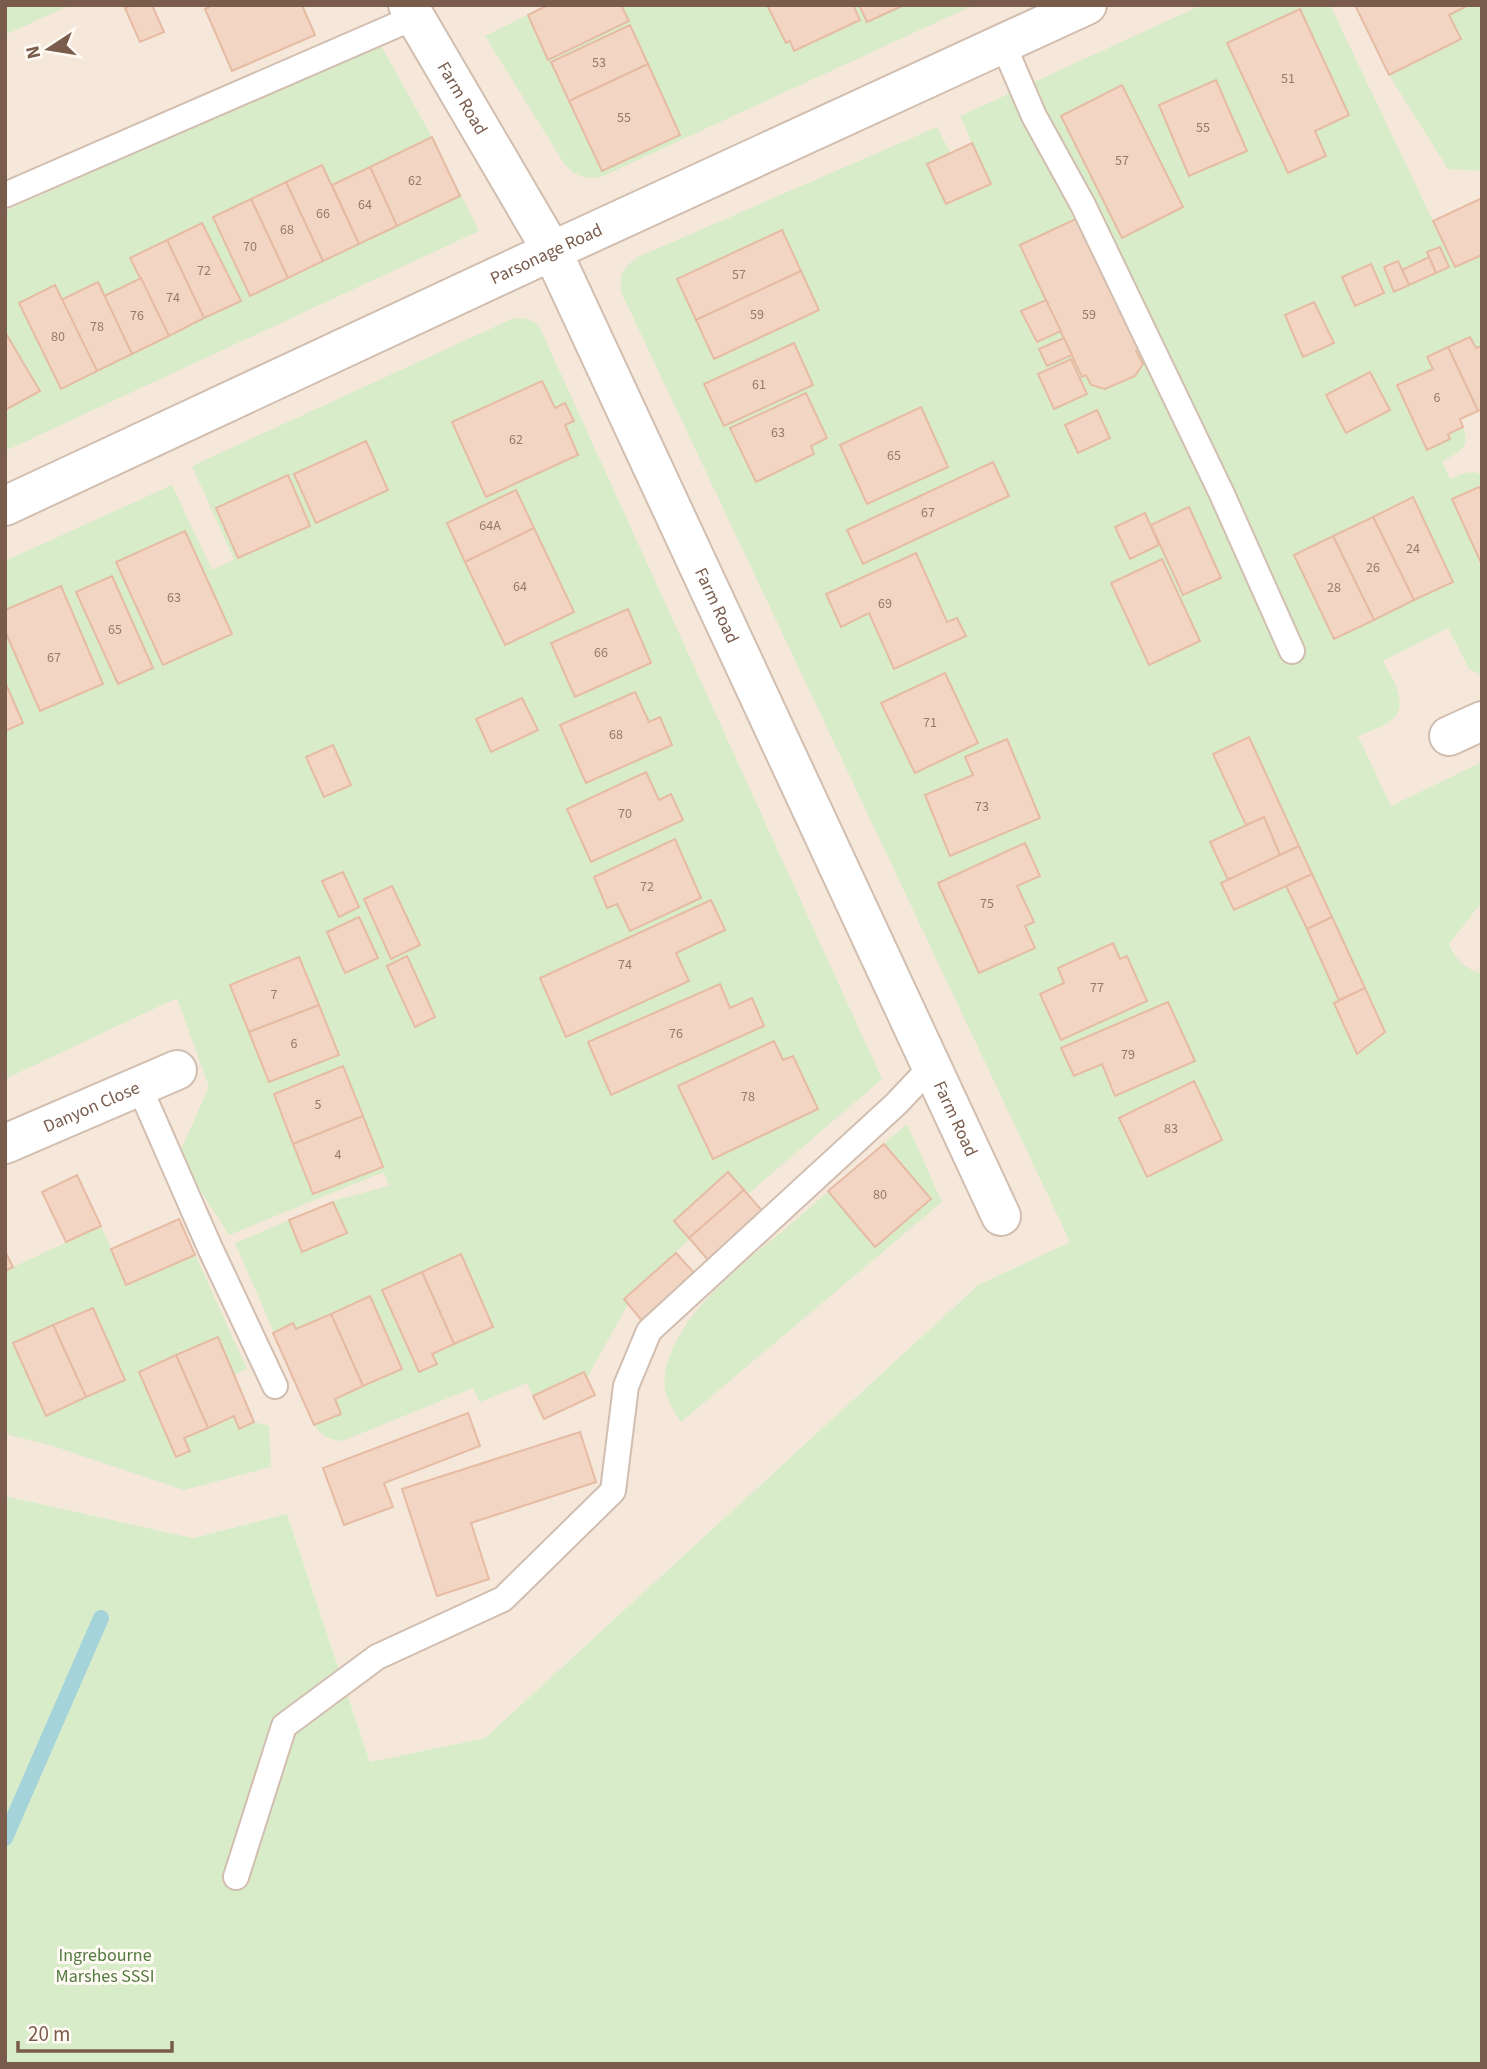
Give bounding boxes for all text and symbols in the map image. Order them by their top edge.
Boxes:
north arrow [14,14,84,84]
text: N [19,43,48,61]
house number: 53 [592,53,606,73]
street label: Farm Road [431,57,494,139]
house number: 51 [1281,69,1295,89]
house number: 55 [617,108,631,128]
house number: 55 [1196,118,1210,138]
house number: 57 [1115,151,1129,171]
house number: 62 [408,171,422,191]
house number: 64 [358,195,372,215]
house number: 66 [316,204,330,224]
street label: Parsonage Road [486,217,606,291]
house number: 68 [280,220,294,240]
house number: 70 [243,237,257,257]
house number: 72 [197,261,211,281]
house number: 57 [732,265,746,285]
house number: 74 [166,288,180,308]
house number: 59 [750,305,764,325]
house number: 59 [1082,305,1096,325]
house number: 76 [130,306,144,326]
house number: 78 [90,317,104,337]
house number: 80 [51,327,65,347]
house number: 61 [752,375,766,395]
house number: 6 [1434,388,1441,408]
house number: 63 [771,423,785,443]
house number: 62 [509,430,523,450]
house number: 65 [887,446,901,466]
house number: 67 [921,503,935,523]
house number: 64A [479,516,501,536]
house number: 24 [1406,539,1420,559]
house number: 26 [1366,558,1380,578]
street label: Farm Road [689,564,745,647]
house number: 64 [513,577,527,597]
house number: 28 [1327,578,1341,598]
house number: 63 [167,588,181,608]
house number: 69 [878,594,892,614]
house number: 65 [108,620,122,640]
house number: 66 [594,643,608,663]
house number: 67 [47,648,61,668]
house number: 71 [923,713,937,733]
house number: 68 [609,725,623,745]
house number: 73 [975,797,989,817]
house number: 70 [618,804,632,824]
house number: 72 [640,877,654,897]
house number: 75 [980,894,994,914]
house number: 74 [618,955,632,975]
house number: 77 [1090,978,1104,998]
house number: 7 [271,985,278,1005]
house number: 76 [669,1024,683,1044]
house number: 6 [291,1034,298,1054]
house number: 79 [1121,1045,1135,1065]
street label: Danyon Close [39,1075,144,1139]
street label: Farm Road [927,1077,984,1161]
house number: 78 [741,1087,755,1107]
house number: 5 [315,1095,322,1115]
house number: 83 [1164,1119,1178,1139]
house number: 4 [335,1145,342,1165]
house number: 80 [873,1185,887,1205]
park label: Ingrebourne Marshes SSSI [56,1943,154,1989]
scale bar [18,2010,172,2054]
text: 20 m [28,2019,70,2049]

